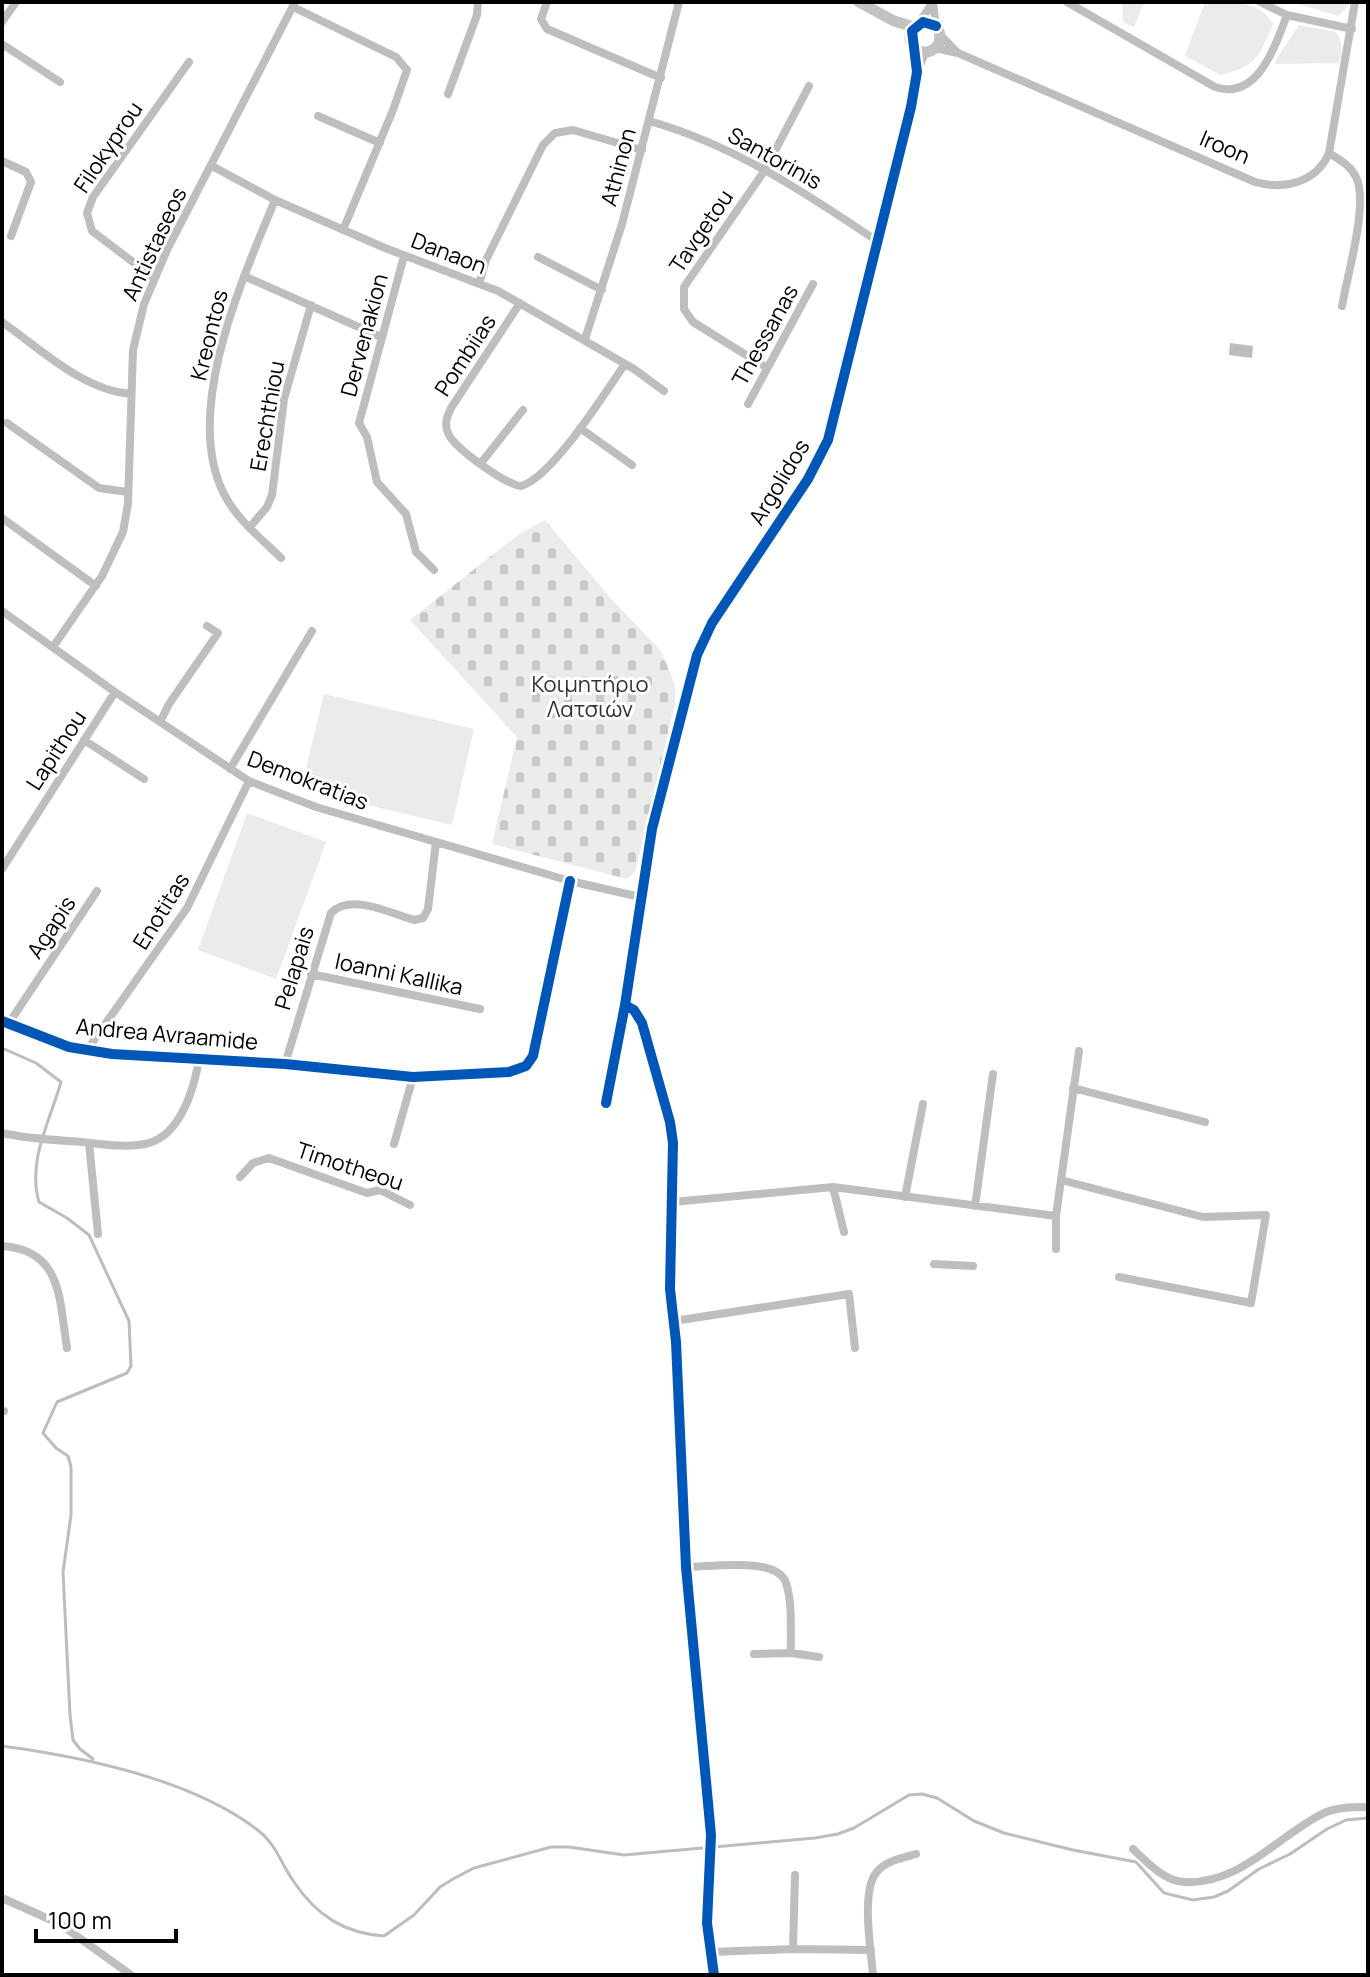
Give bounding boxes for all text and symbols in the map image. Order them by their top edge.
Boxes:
street label: Filokyprou [67,96,149,198]
street label: Santorinis [723,120,827,196]
street label: Iroon [1195,123,1255,171]
street label: Athinon [593,125,643,209]
street label: Antistaseos [115,182,193,306]
street label: Tavgetou [662,183,740,279]
street label: Danaon [407,225,491,281]
street label: Dervenakion [333,270,395,400]
street label: Thessanas [725,279,805,391]
street label: Kreontos [183,286,235,384]
street label: Pombiias [427,308,503,402]
street label: Erechthiou [243,359,291,473]
street label: Argolidos [742,433,816,531]
park label: Κοιμητήριο Λατσιών [531,669,649,724]
street label: Lapithou [19,704,93,796]
street label: Demokratias [243,743,373,817]
street label: Enotitas [126,867,196,955]
street label: Agapis [20,890,82,964]
street label: Pelapais [267,923,321,1013]
street label: Ioanni Kallika [332,946,466,1002]
street label: Andrea Avraamide [75,1011,259,1057]
street label: Timotheou [293,1135,407,1197]
scale bar [36,1893,176,1943]
text: 100 m [48,1903,112,1936]

